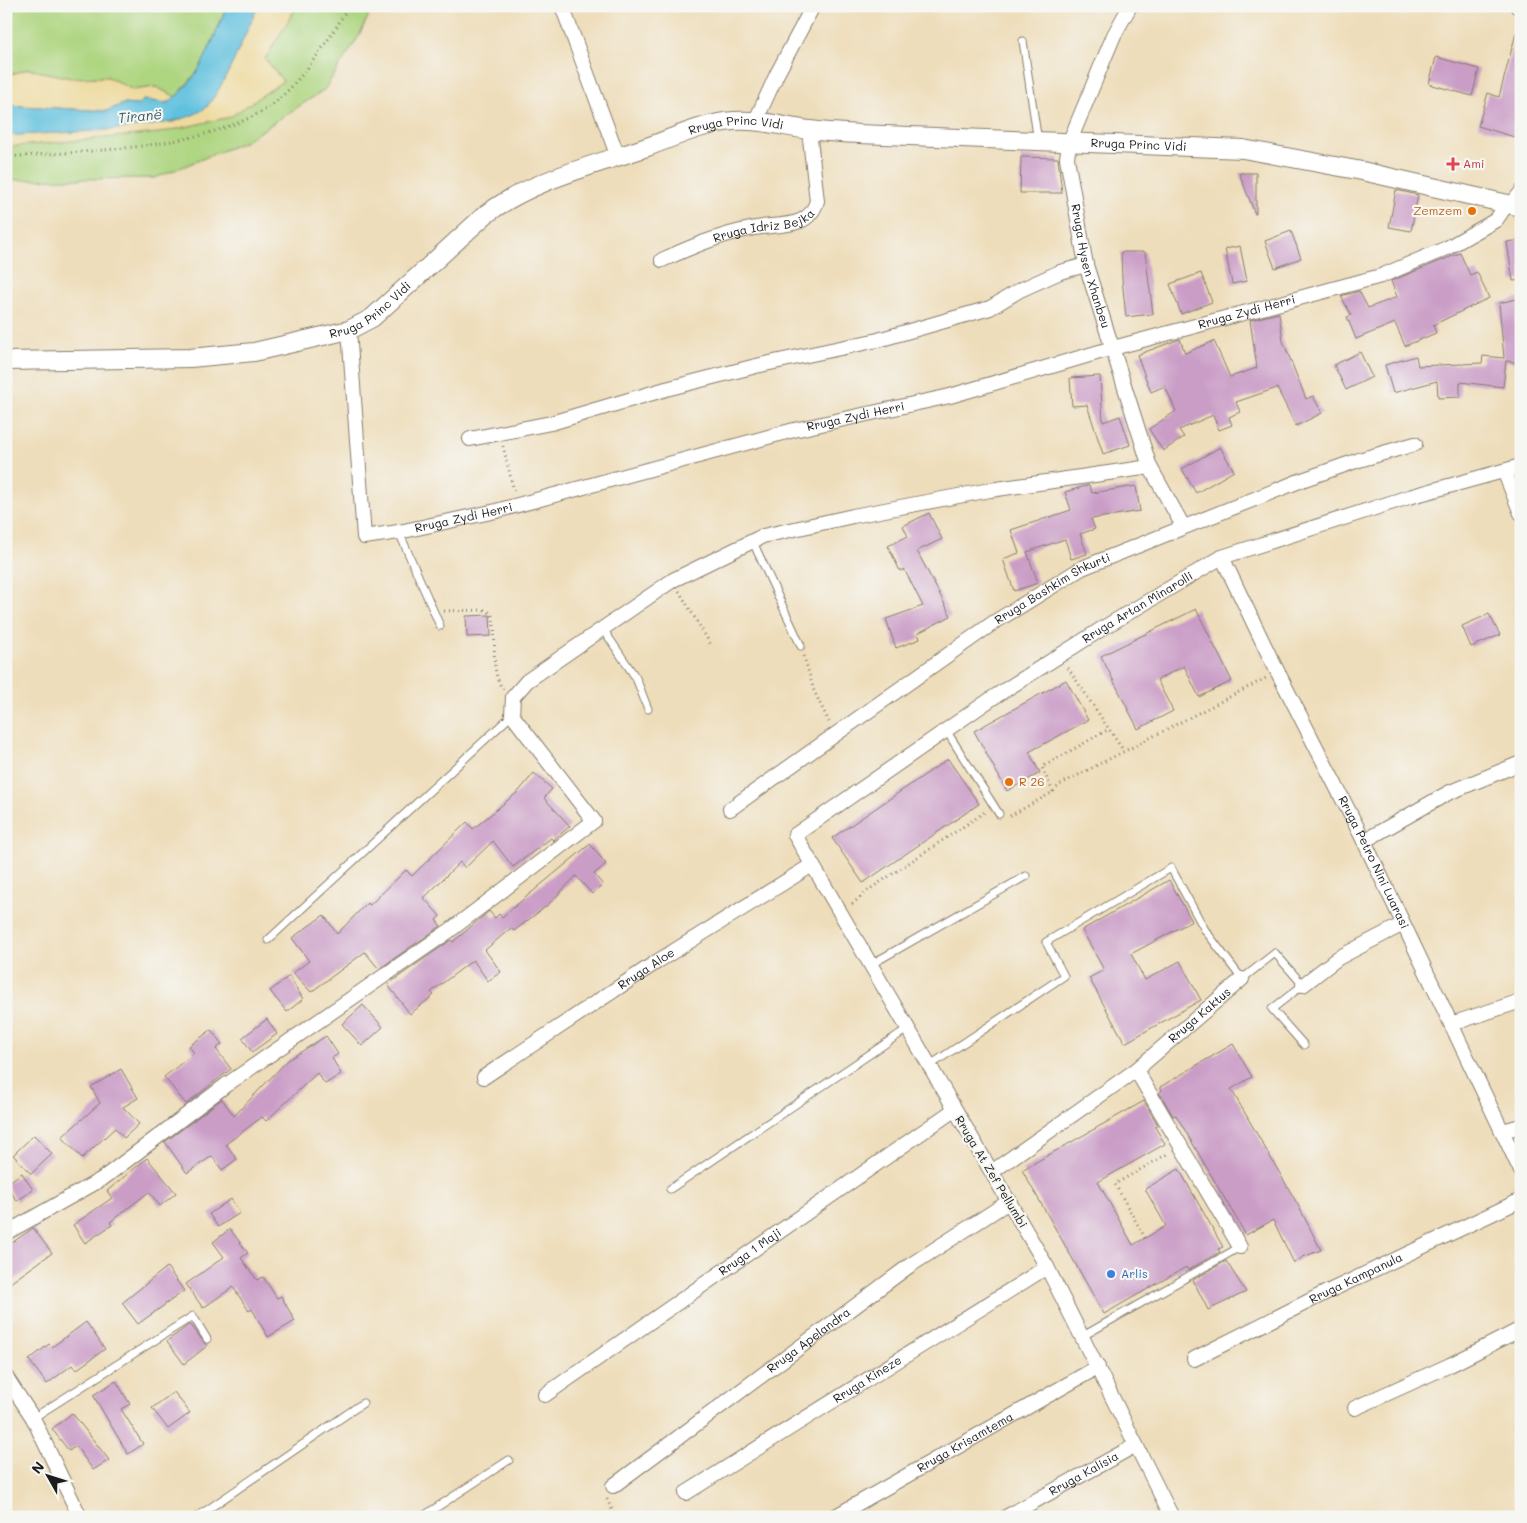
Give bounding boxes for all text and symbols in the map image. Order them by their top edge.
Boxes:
water label: Tiranë [117,104,163,127]
street label: Rruga Princ Vidi [686,112,785,138]
street label: Rruga Princ Vidi [1090,134,1187,154]
place label: Ami [1463,155,1485,171]
marker: Ami [1447,158,1459,170]
place label: Zemzem [1413,202,1462,218]
street label: Rruga Hysen Xhanbeu [1068,203,1115,330]
street label: Rruga Idriz Bejka [711,205,818,246]
marker: Zemzem [1466,205,1478,217]
street label: Rruga Princ Vidi [328,278,414,341]
street label: Rruga Zydi Herri [1196,290,1297,332]
street label: Rruga Zydi Herri [805,397,906,434]
street label: Rruga Zydi Herri [413,498,514,535]
street label: Rruga Bashkim Shkurti [991,549,1112,627]
street label: Rruga Artan Minarolli [1079,567,1195,646]
place label: R 26 [1019,773,1044,789]
marker: R 26 [1003,776,1015,788]
street label: Rruga Petro Nini Luarasi [1335,793,1414,931]
street label: Rruga Aloe [614,944,677,993]
street label: Rruga Kaktus [1164,983,1234,1046]
street label: Rruga At Zef Pellumbi [952,1112,1032,1231]
street label: Rruga 1 Maji [715,1224,784,1279]
street label: Rruga Kampanula [1306,1248,1405,1307]
place label: Arlis [1121,1265,1148,1281]
marker: Arlis [1105,1268,1117,1280]
street label: Rruga Apelandra [763,1303,853,1376]
street label: Rruga Kineze [830,1351,904,1406]
street label: Rruga Krisamtema [914,1408,1016,1475]
street label: Rruga Kalisia [1046,1447,1121,1499]
north arrow [22,1450,72,1500]
text: N [27,1457,48,1478]

